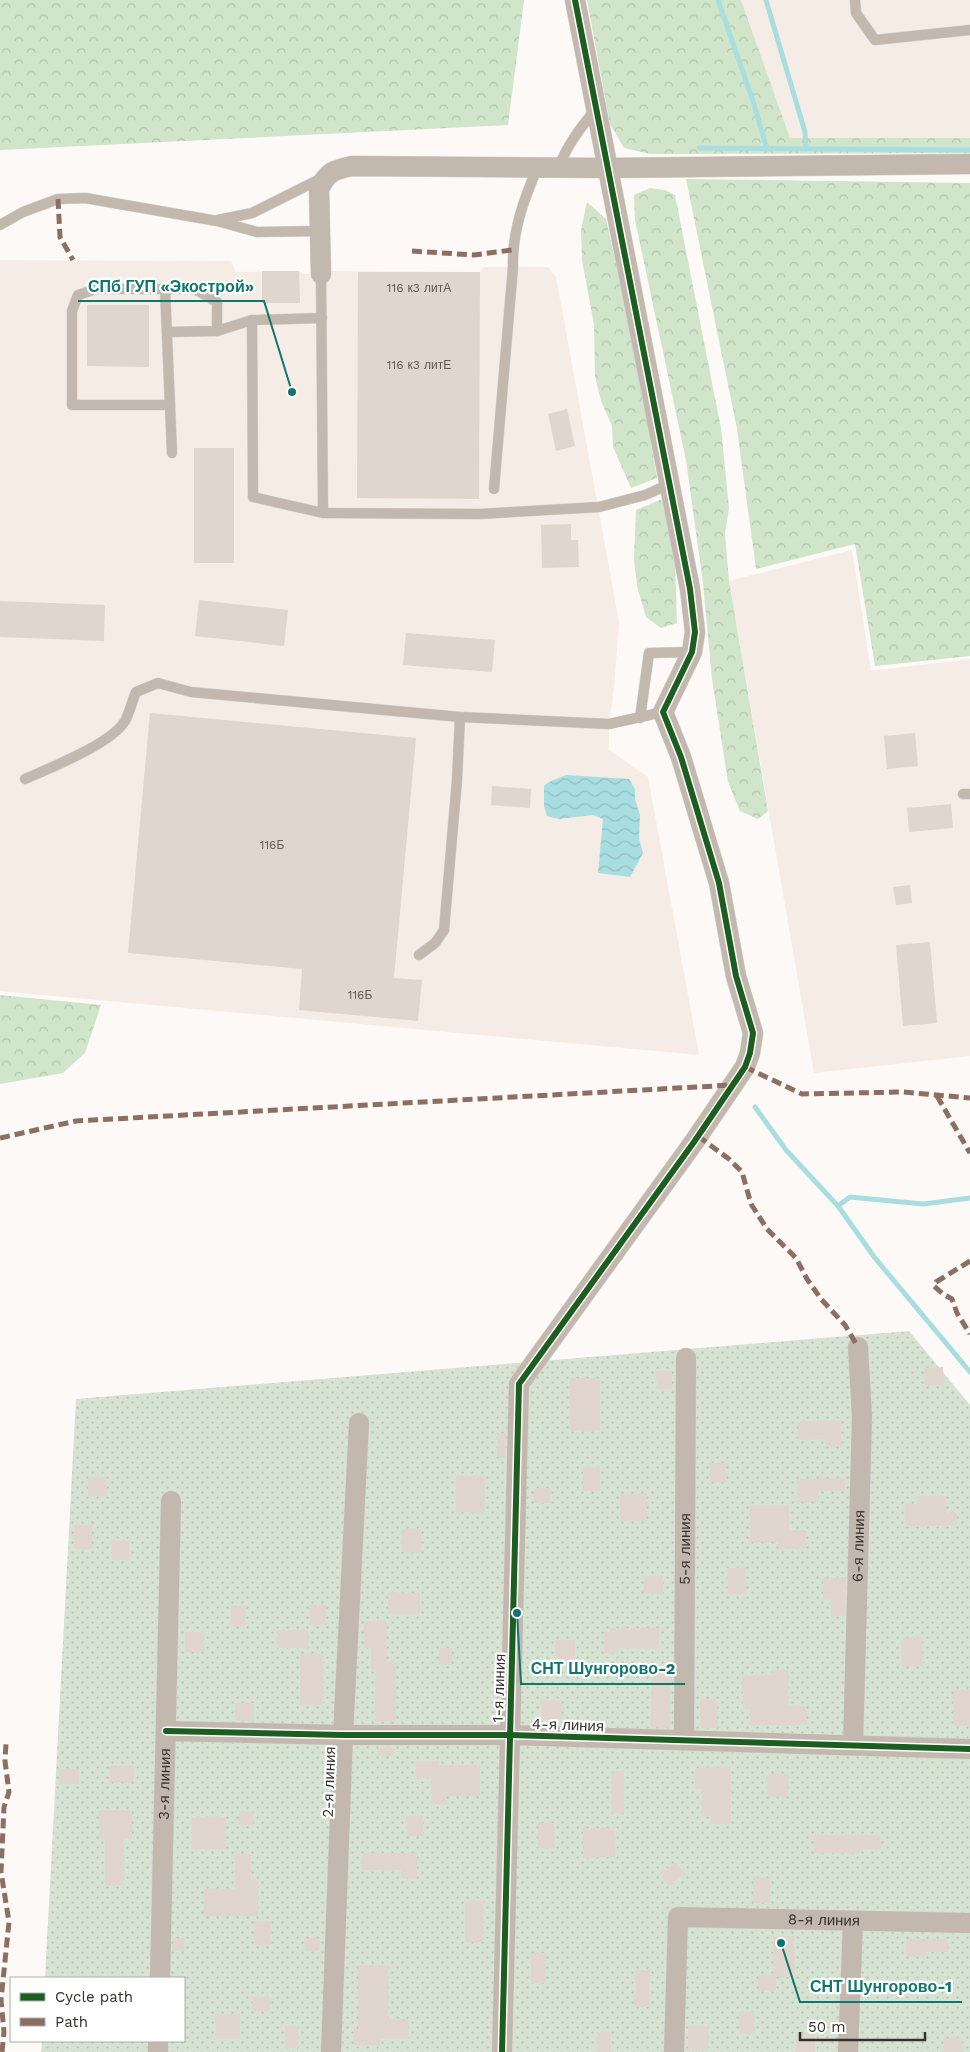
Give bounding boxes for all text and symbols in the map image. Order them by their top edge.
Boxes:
callout: СПб ГУП «Экострой» [78,270,264,301]
text: СПб ГУП «Экострой» [88,277,254,296]
house number: 116 к3 литА [387,281,451,295]
house number: 116 к3 литЕ [387,358,451,372]
house number: 116Б [260,838,284,852]
house number: 116Б [348,988,372,1002]
street label: 6-я линия [848,1510,868,1582]
street label: 5-я линия [676,1513,694,1585]
street label: 1-я линия [489,1653,509,1723]
callout: СНТ Шунгорово-2 [521,1653,685,1684]
text: СНТ Шунгорово-2 [531,1659,675,1678]
street label: 4-я линия [532,1715,604,1735]
street label: 2-я линия [319,1746,339,1818]
street label: 3-я линия [155,1748,174,1820]
street label: 8-я линия [788,1910,860,1930]
callout: СНТ Шунгорово-1 [800,1971,962,2002]
legend [10,1977,185,2042]
text: СНТ Шунгорово-1 [810,1977,952,1996]
text: Cycle path [55,1988,133,2006]
scale bar [800,2010,925,2042]
text: Path [55,2013,88,2031]
text: 50 m [808,2018,845,2036]

